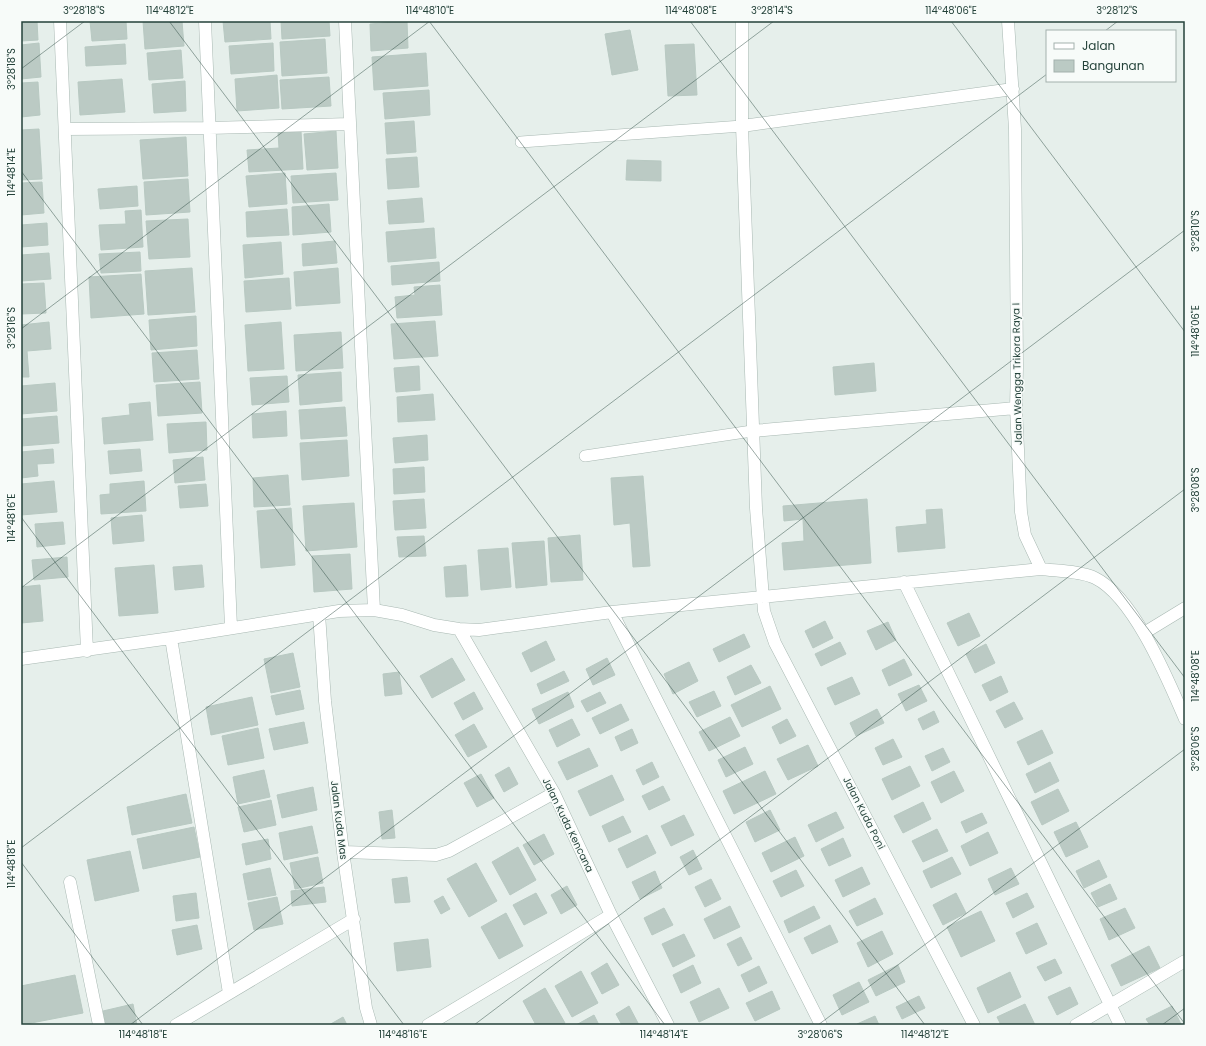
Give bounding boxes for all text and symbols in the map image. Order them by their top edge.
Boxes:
text: 3°28'18"S [63,3,105,18]
text: 114°48'12"E [146,3,194,18]
text: 114°48'10"E [406,3,454,18]
text: 114°48'08"E [665,3,717,18]
text: 3°28'14"S [751,3,793,18]
text: 114°48'06"E [925,3,977,18]
text: 3°28'12"S [1096,3,1138,18]
legend [1046,30,1176,82]
text: Jalan [1082,37,1115,54]
text: 3°28'18"S [4,48,19,90]
text: Bangunan [1082,57,1144,74]
text: 114°48'14"E [4,148,19,196]
text: 3°28'10"S [1188,210,1203,252]
street label: Jalan Wengga Trikora Raya I [1008,303,1026,445]
text: 114°48'06"E [1188,305,1203,357]
text: 3°28'16"S [4,307,19,349]
text: 3°28'08"S [1188,467,1203,513]
text: 114°48'16"E [4,494,19,542]
text: 114°48'08"E [1188,650,1203,702]
text: 3°28'06"S [1188,726,1203,772]
street label: Jalan Kuda Poni [839,774,889,852]
street label: Jalan Kuda Kencana [539,775,597,875]
street label: Jalan Kuda Mas [327,780,351,860]
text: 114°48'18"E [4,840,19,888]
text: 114°48'18"E [119,1027,167,1042]
text: 114°48'16"E [379,1027,427,1042]
text: 114°48'14"E [640,1027,688,1042]
text: 3°28'06"S [797,1027,843,1042]
text: 114°48'12"E [901,1027,949,1042]

